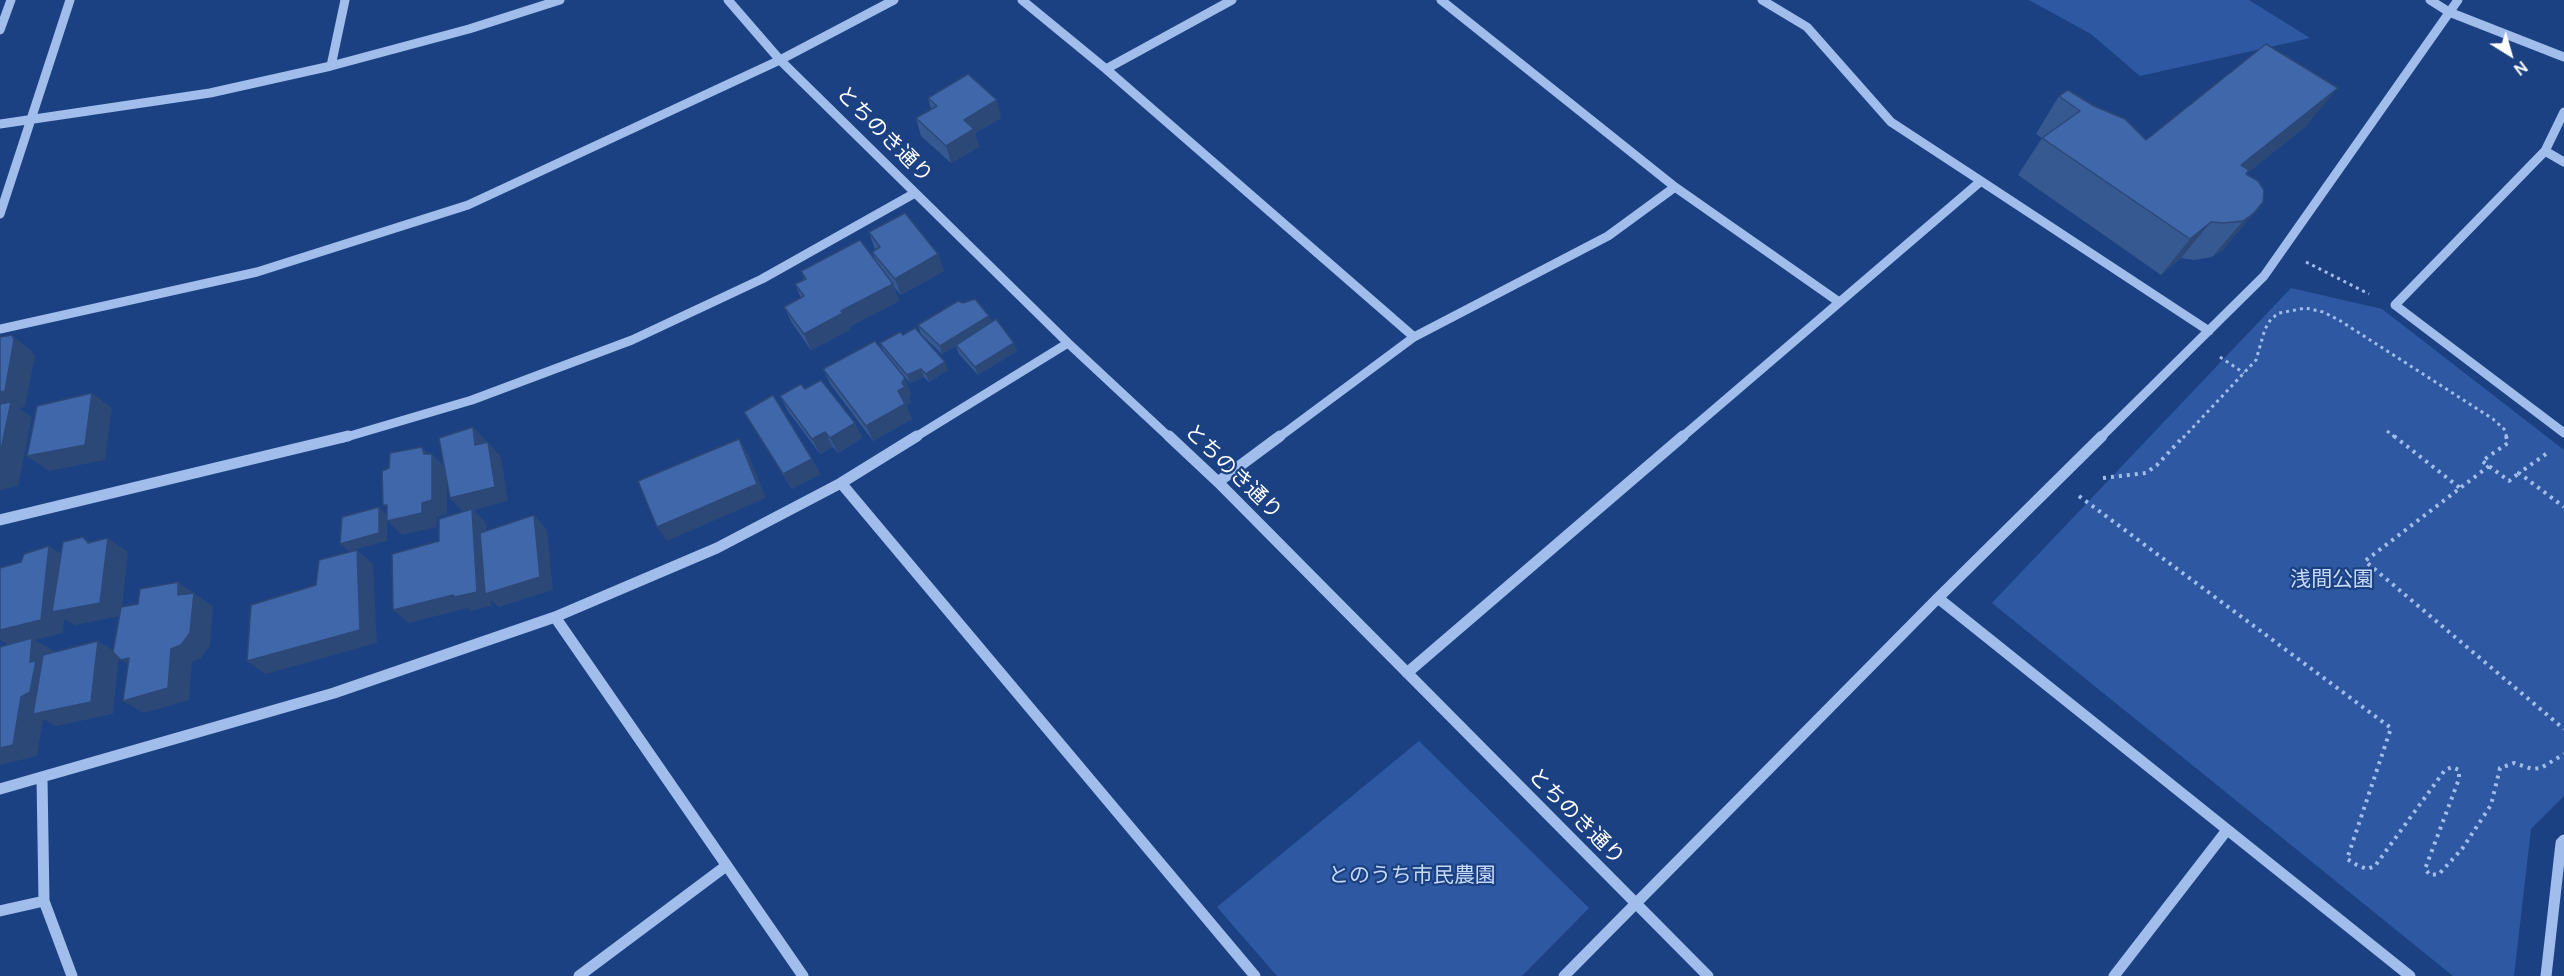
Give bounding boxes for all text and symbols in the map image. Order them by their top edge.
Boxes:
north arrow [2480,24,2540,84]
text: N [2510,56,2532,81]
street label: とちのき通り [831,82,937,188]
street label: とちのき通り [1179,419,1287,525]
park label: 浅間公園 [2290,567,2374,593]
street label: とちのき通り [1523,764,1629,870]
park label: とのうち市民農園 [1328,863,1496,889]

